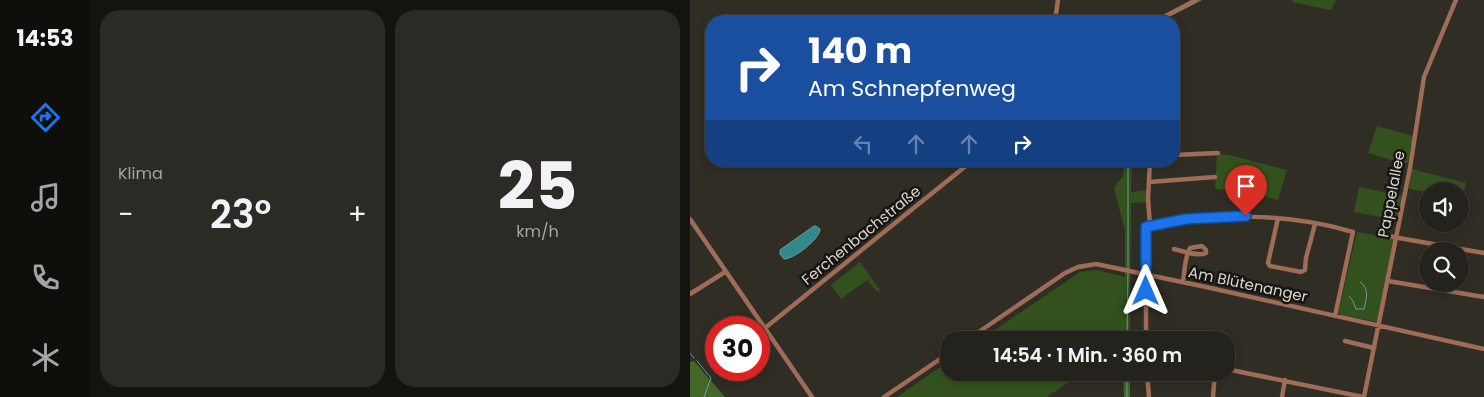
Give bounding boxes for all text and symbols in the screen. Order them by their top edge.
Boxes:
text: 14:53 [16,23,74,54]
text: 140 m [808,26,912,75]
icon: right [725,35,790,100]
text: Am Schnepfenweg [808,73,1016,104]
icon: directions [28,100,63,135]
icon: left [849,130,877,158]
icon: ahead [902,130,930,158]
icon: ahead [955,130,983,158]
icon: right [1008,130,1036,158]
text: 25 [498,141,577,232]
street label: Pappelallee [1372,149,1410,239]
text: Klima [118,162,163,185]
pin [1225,165,1267,216]
icon: arrive [1232,172,1260,200]
icon: music [28,180,63,215]
street label: Ferchenbachstraße [797,180,925,290]
map controls [1419,182,1469,292]
button: sound [1419,182,1469,232]
text: 23° [210,188,271,241]
text: − [118,195,133,234]
text: + [348,195,367,234]
text: km/h [516,220,559,243]
button: search [1419,242,1469,292]
icon: phone [28,260,63,295]
street label: Am Blütenanger [1187,261,1310,307]
position arrow [1119,264,1171,316]
speed limit sign: 30 [705,316,770,381]
icon: climate [28,340,63,375]
text: 14:54 · 1 Min. · 360 m [993,342,1182,369]

